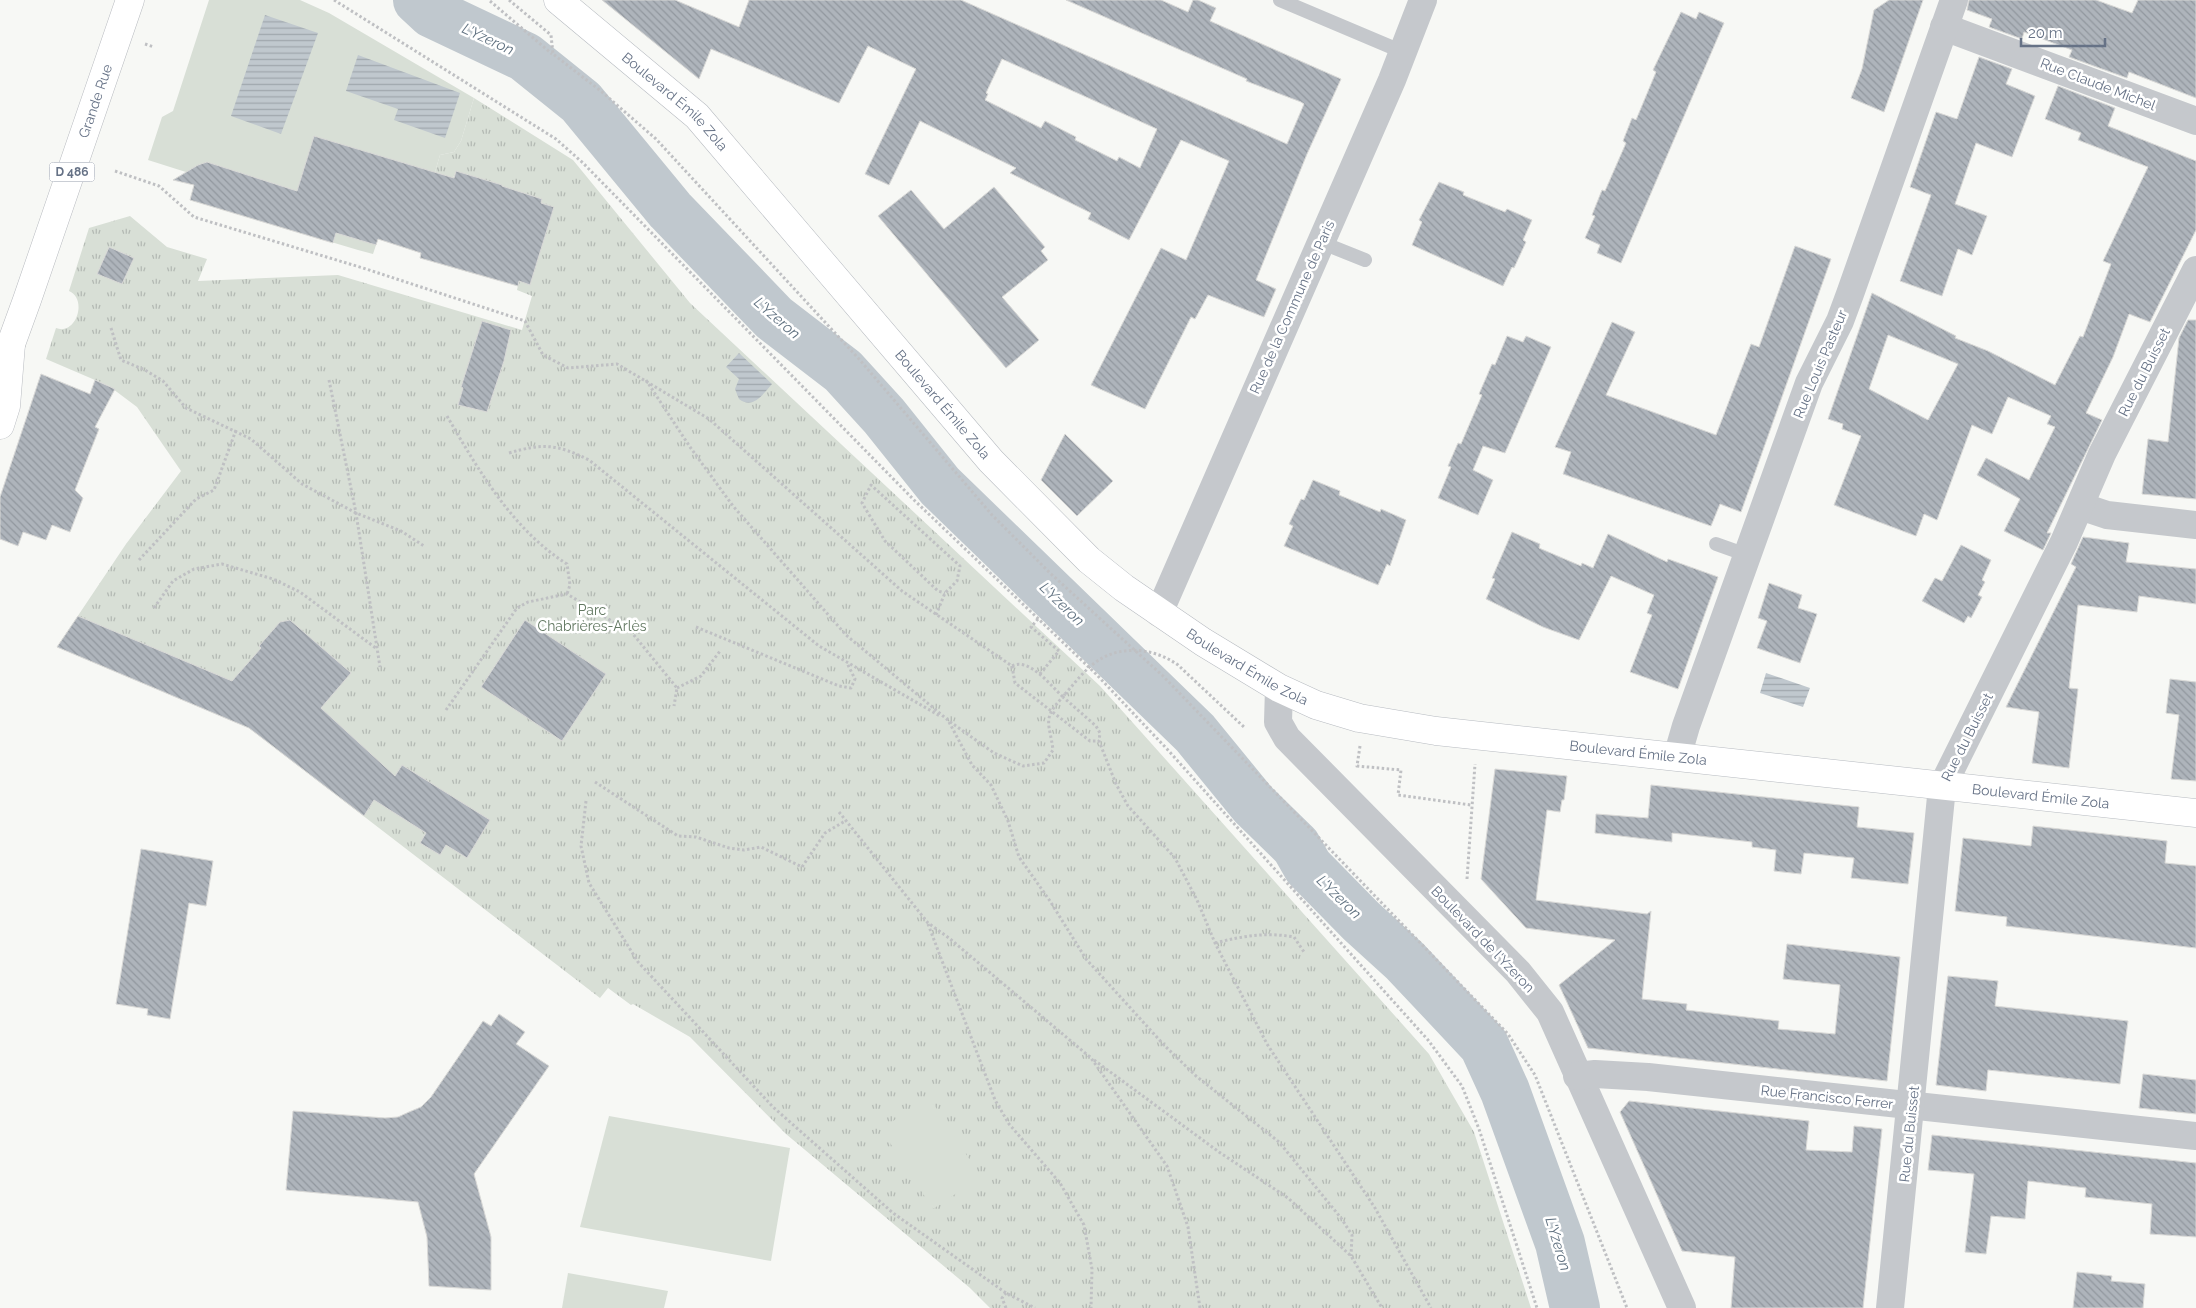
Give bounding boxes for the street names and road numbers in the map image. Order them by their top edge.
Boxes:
street label: Boulevard Émile Zola [619,49,731,154]
street label: Rue Claude Michel [2038,55,2158,113]
street label: Grande Rue [75,62,115,140]
road number: D 486 [50,162,94,182]
street label: Rue de la Commune de Paris [1246,218,1338,396]
street label: Rue Louis Pasteur [1790,307,1850,421]
street label: Rue du Buisset [2115,325,2173,419]
street label: Boulevard Émile Zola [892,347,994,462]
street label: Boulevard Émile Zola [1183,625,1311,708]
street label: Rue du Buisset [1938,690,1996,784]
street label: Boulevard Émile Zola [1569,737,1708,768]
street label: Boulevard Émile Zola [1971,781,2110,812]
street label: Boulevard de l'Yzeron [1428,883,1538,995]
street label: Rue Francisco Ferrer [1760,1082,1894,1112]
street label: Rue du Buisset [1896,1085,1922,1183]

